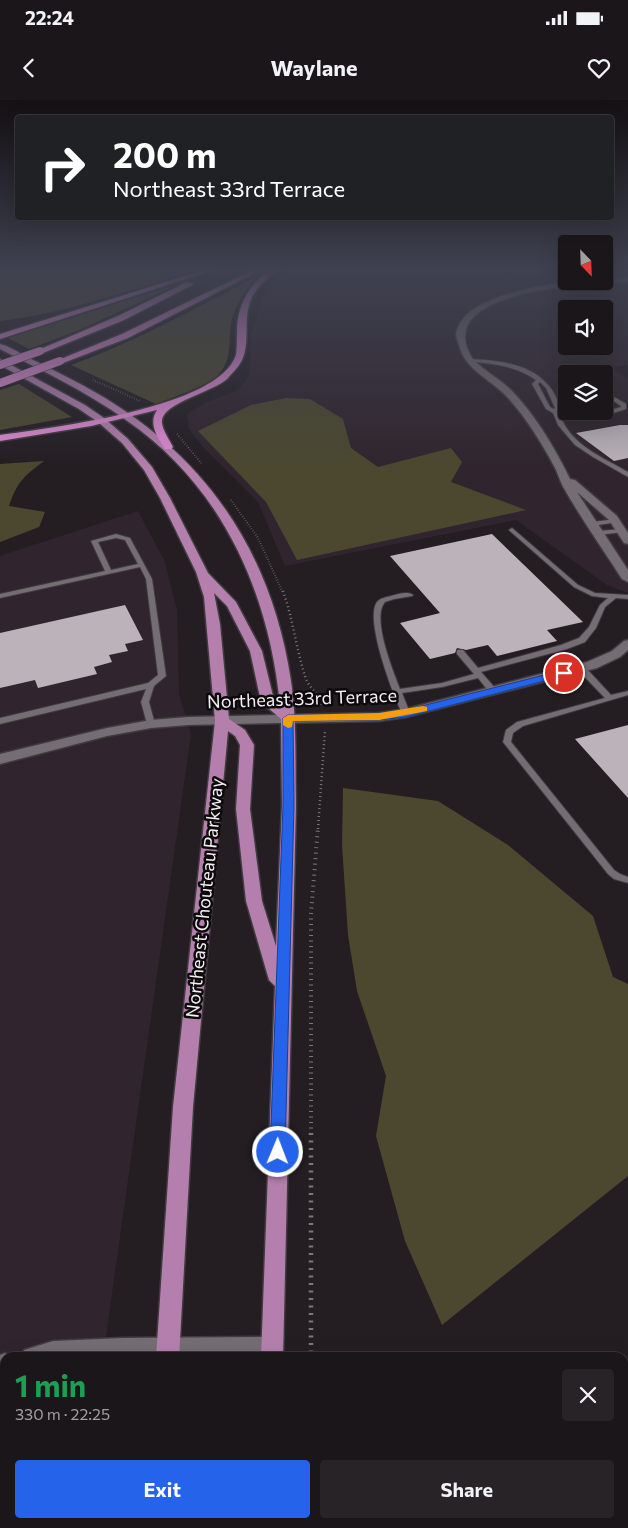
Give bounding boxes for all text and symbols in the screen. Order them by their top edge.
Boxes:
text: 22:24 [25,6,74,29]
icon: back [15,54,43,82]
text: Waylane [270,54,358,81]
icon: heart [585,54,613,82]
text: 200 m [113,132,216,175]
icon: right [30,135,95,200]
text: Northeast 33rd Terrace [113,175,345,202]
north arrow [558,235,612,290]
map controls [558,235,613,420]
button: sound [558,300,613,355]
button: layers [558,365,613,420]
pin [543,652,585,694]
icon: arrive [550,659,578,687]
street label: Northeast 33rd Terrace [207,684,397,712]
street label: Northeast Chouteau Parkway [180,777,228,1019]
position arrow [251,1125,303,1177]
text: 1 min [15,1366,86,1403]
button: close [562,1369,614,1421]
text: 330 m · 22:25 [15,1404,110,1423]
button: Exit [15,1460,310,1518]
button: Share [320,1460,614,1518]

